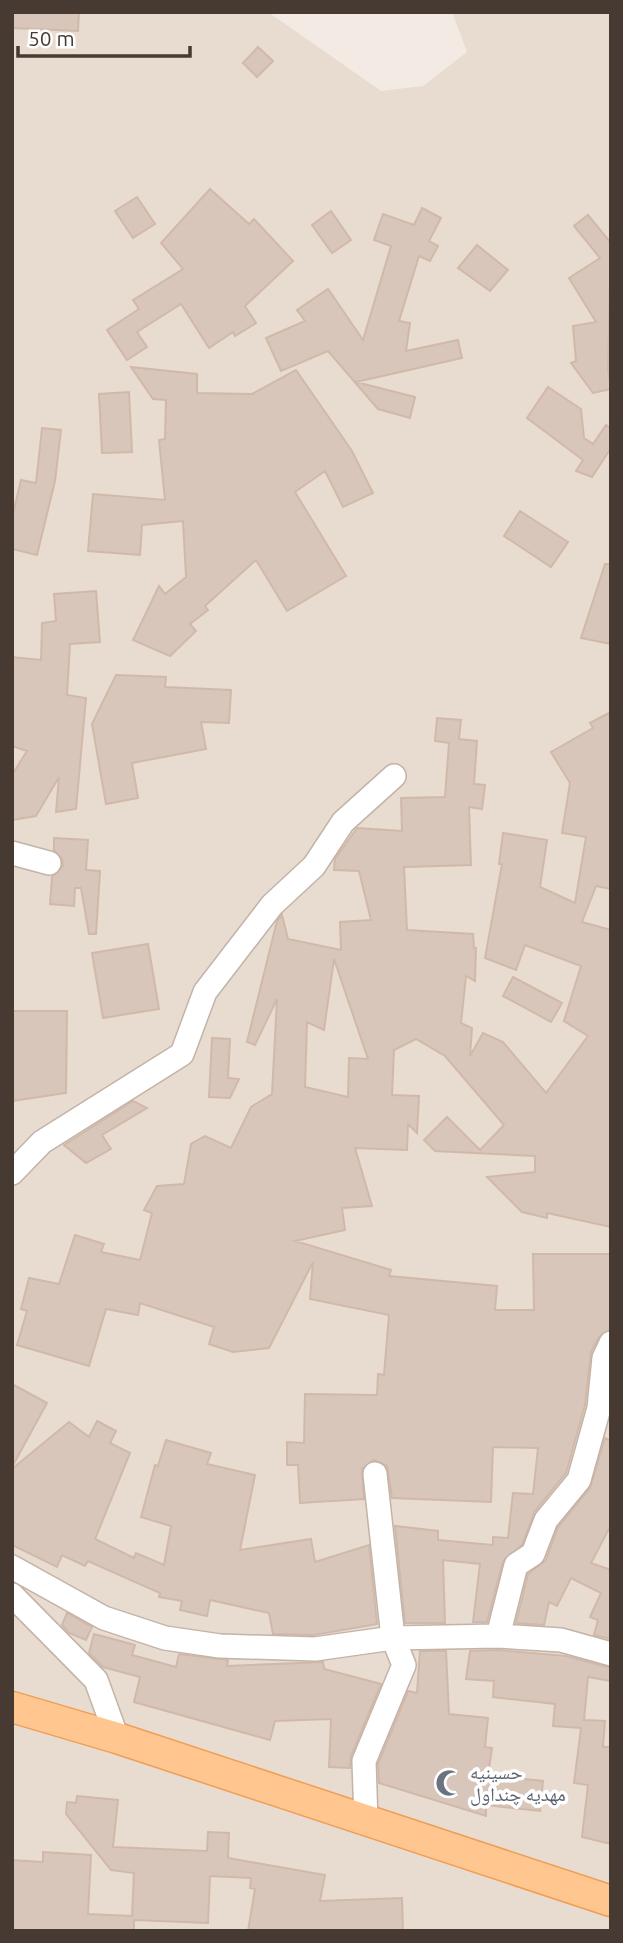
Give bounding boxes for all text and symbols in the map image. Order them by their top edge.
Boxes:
scale bar [18,14,189,58]
text: 50 m [28,26,75,50]
place label: حسینیه مهدیه چنداول [470,1761,566,1806]
mosque icon: حسینیه مهدیه چنداول [434,1768,464,1798]

